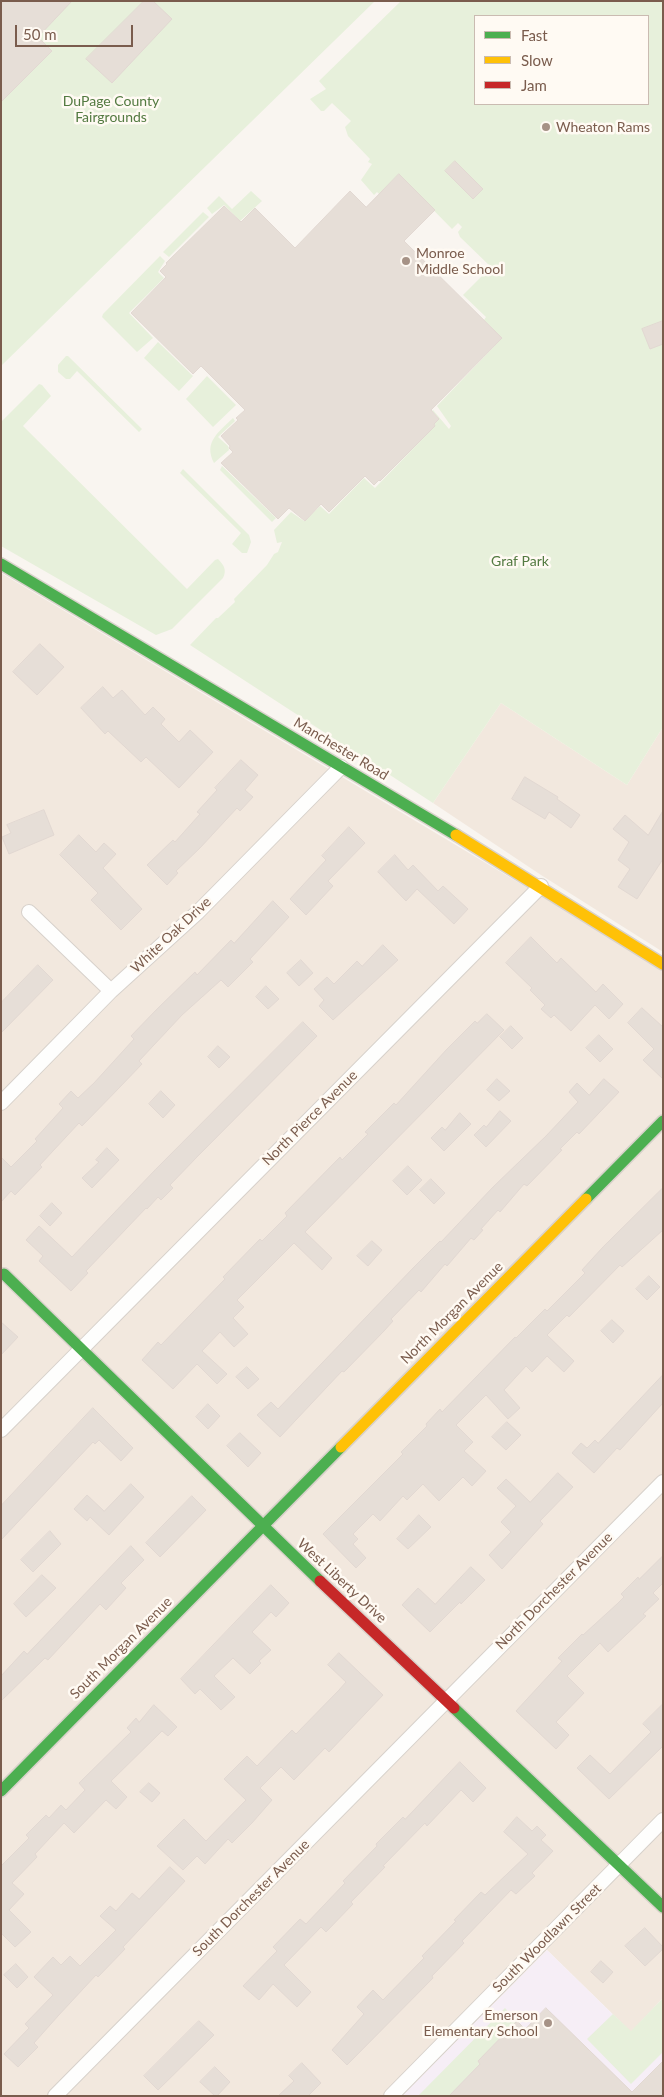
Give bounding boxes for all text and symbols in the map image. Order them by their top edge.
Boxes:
scale bar [18,15,135,47]
legend [474,15,649,105]
text: 50 m [23,25,57,43]
text: Fast [521,26,548,44]
text: Slow [521,51,553,69]
text: Jam [521,76,547,94]
park label: DuPage County Fairgrounds [63,93,159,125]
place label: Wheaton Rams [556,119,650,135]
marker: Wheaton Rams [540,121,552,133]
place label: Monroe Middle School [416,245,503,278]
marker: Monroe Middle School [400,255,412,267]
park label: Graf Park [491,553,549,569]
street label: Manchester Road [291,714,391,784]
street label: White Oak Drive [127,894,215,976]
street label: North Pierce Avenue [259,1067,361,1169]
street label: North Morgan Avenue [397,1258,507,1368]
street label: North Dorchester Avenue [492,1529,616,1653]
street label: West Liberty Drive [294,1535,390,1627]
street label: South Morgan Avenue [67,1594,175,1702]
street label: South Dorchester Avenue [189,1836,313,1960]
street label: South Woodlawn Street [489,1880,605,1996]
place label: Emerson Elementary School [424,2007,538,2040]
marker: Emerson Elementary School [542,2017,554,2029]

